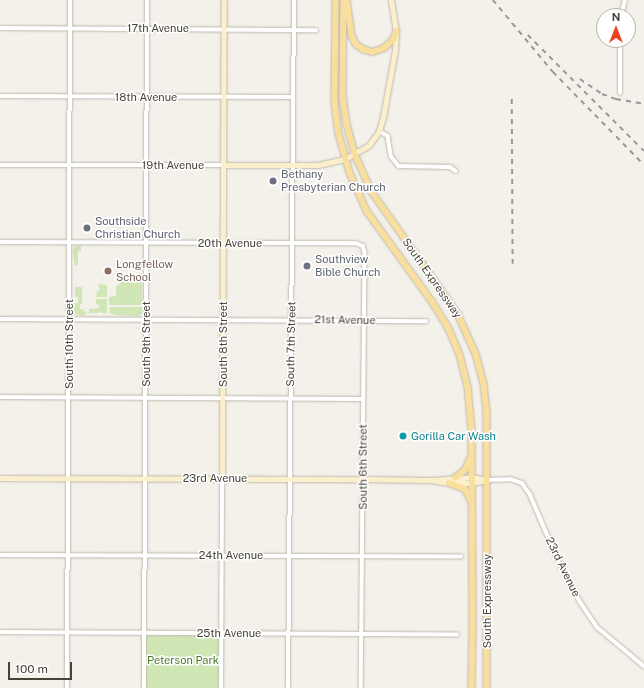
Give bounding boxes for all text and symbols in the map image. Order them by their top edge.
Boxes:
north arrow [596,8,636,48]
text: N [612,11,620,23]
street label: 17th Avenue [127,21,189,35]
street label: 18th Avenue [115,90,177,104]
street label: 19th Avenue [142,158,204,172]
place label: Bethany Presbyterian Church [281,168,386,194]
marker: Bethany Presbyterian Church [268,176,278,186]
place label: Southside Christian Church [95,215,180,241]
marker: Southside Christian Church [82,223,92,233]
street label: 20th Avenue [198,236,262,250]
street label: South Expressway [400,236,464,320]
place label: Southview Bible Church [315,253,381,279]
place label: Longfellow School [116,258,173,284]
marker: Southview Bible Church [302,261,312,271]
marker: Longfellow School [103,266,113,276]
street label: South 10th Street [62,299,76,389]
street label: South 9th Street [139,301,153,387]
street label: South 8th Street [216,301,230,387]
street label: South 7th Street [284,301,298,387]
street label: 21st Avenue [314,313,376,327]
street label: South 6th Street [356,424,370,510]
place label: Gorilla Car Wash [411,429,496,443]
marker: Gorilla Car Wash [398,431,408,441]
street label: 23rd Avenue [183,471,247,485]
street label: 23rd Avenue [543,535,583,599]
street label: 24th Avenue [199,548,263,562]
street label: South Expressway [480,554,494,648]
street label: 25th Avenue [197,626,261,640]
park label: Peterson Park [147,653,219,667]
scale bar [10,654,74,680]
text: 100 m [15,662,48,676]

